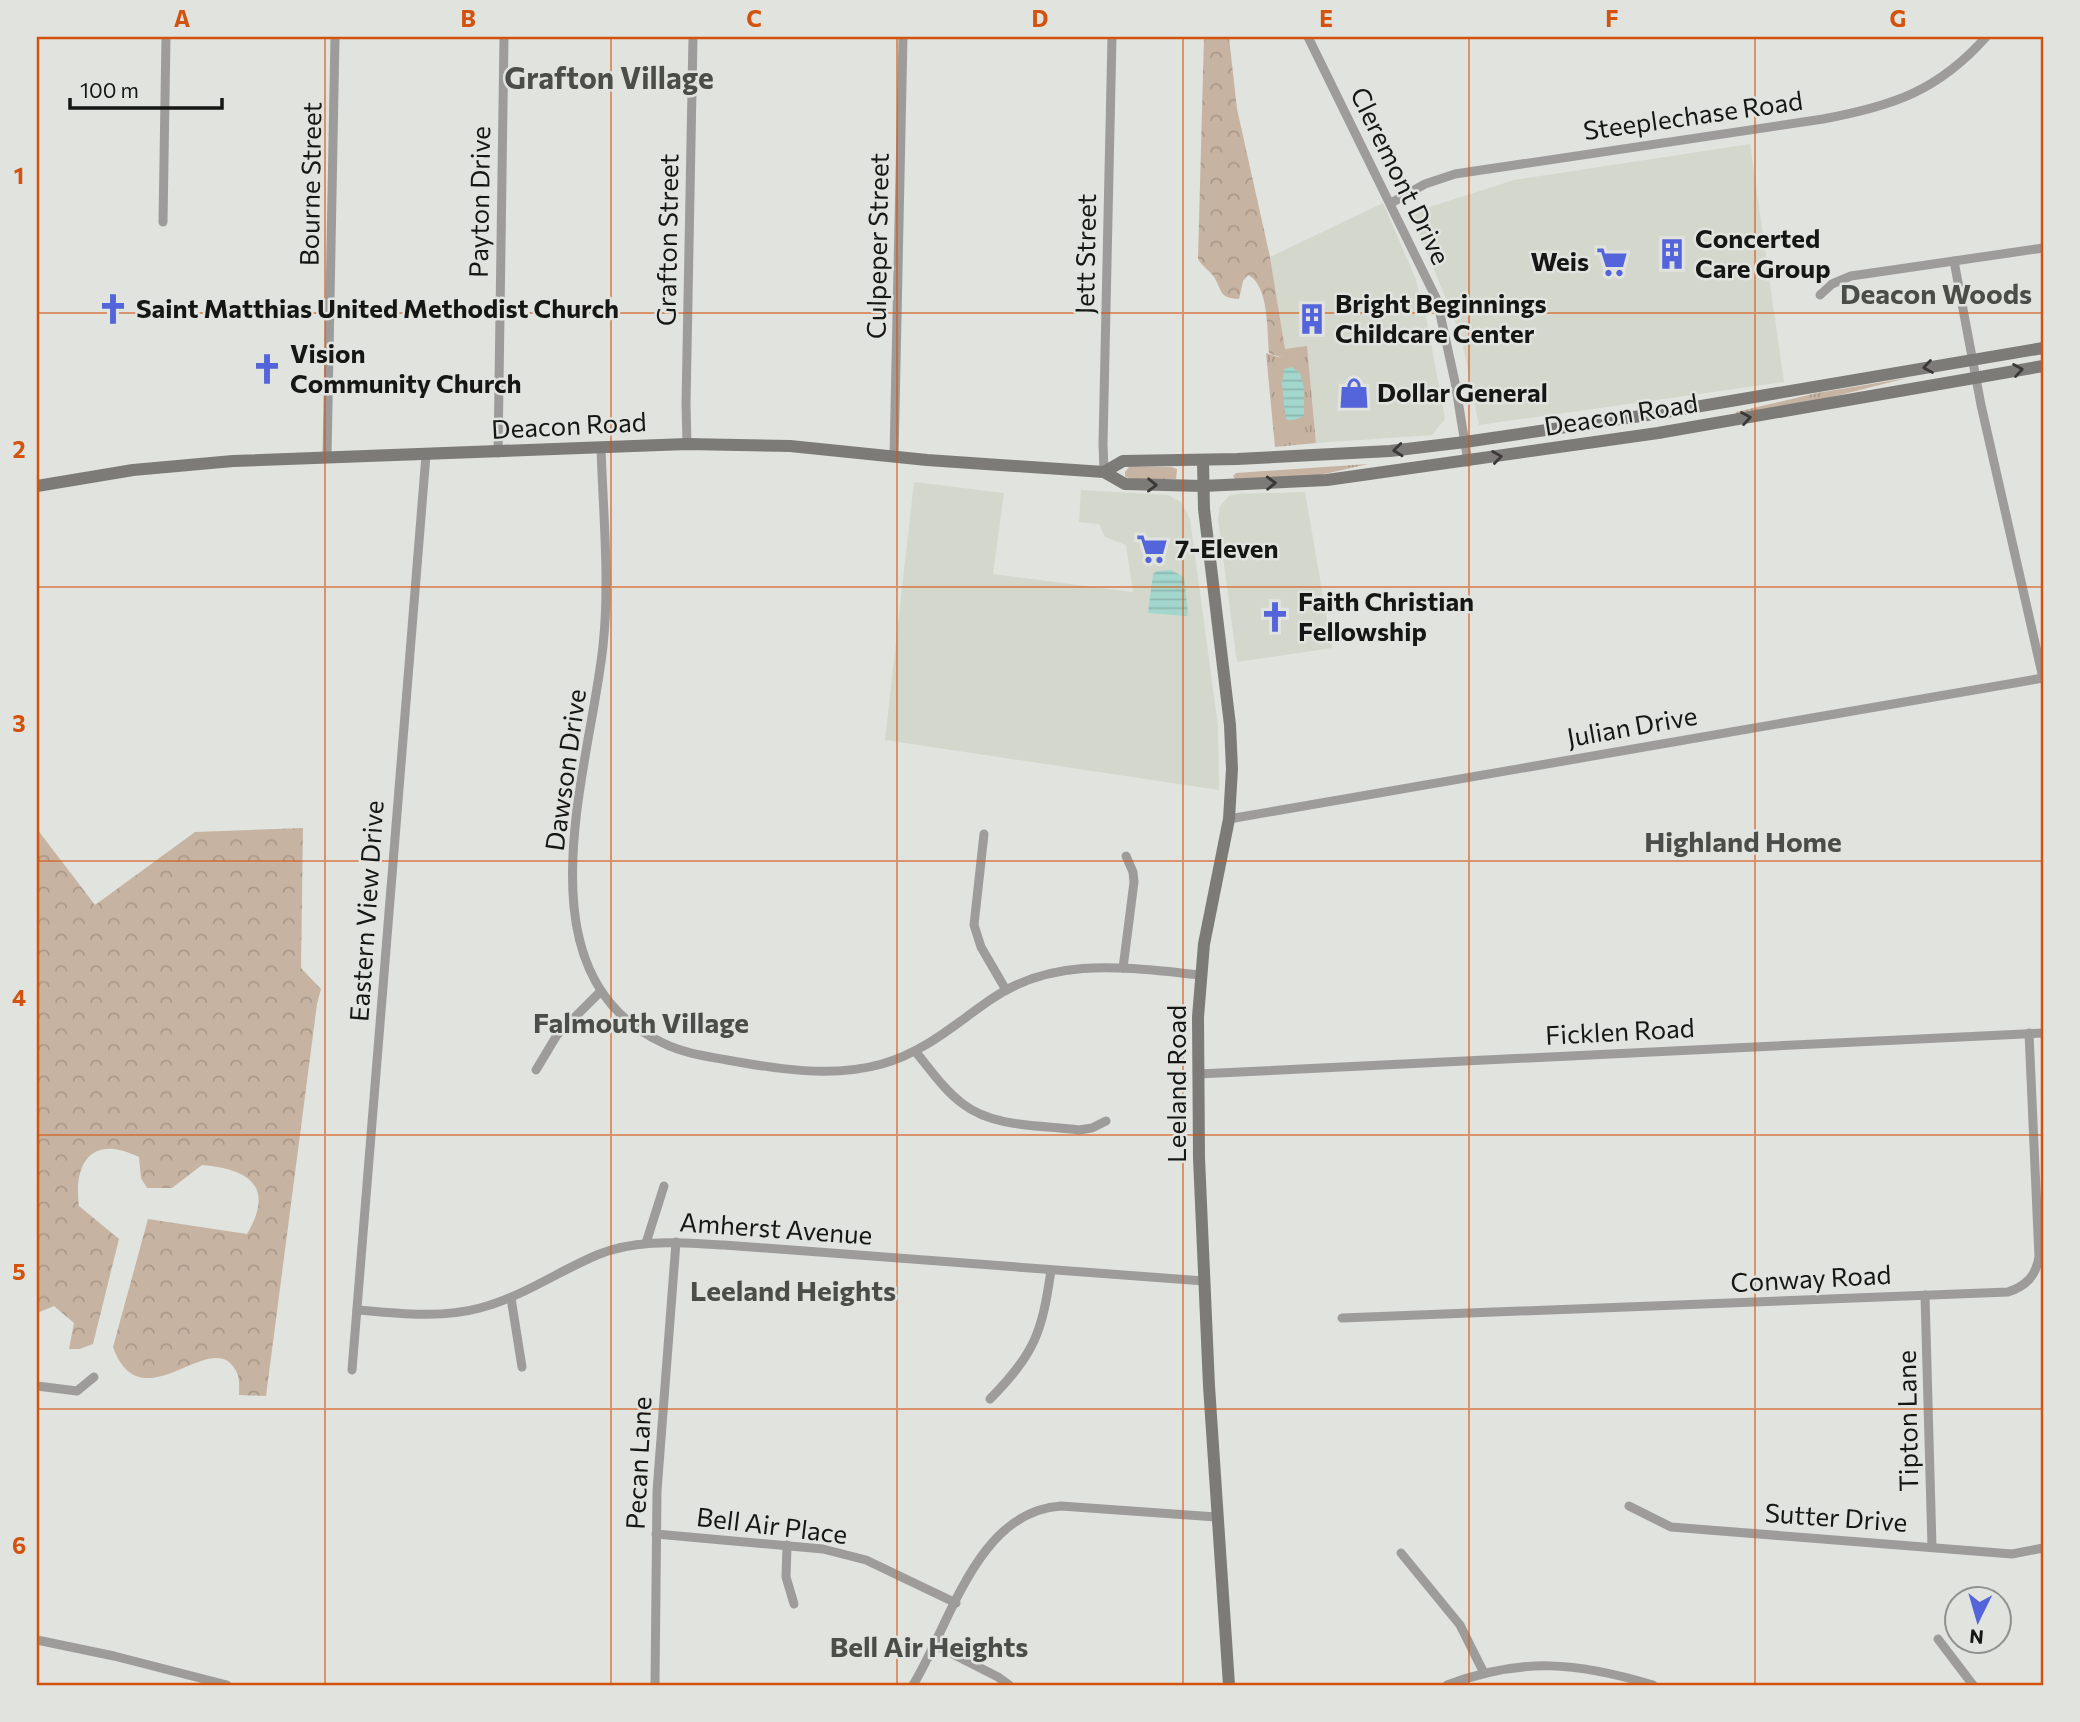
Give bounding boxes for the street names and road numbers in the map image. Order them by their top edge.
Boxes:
street label: Cleremont Drive [1345,82,1458,269]
street label: Steeplechase Road [1581,84,1804,145]
street label: Bourne Street [293,102,326,266]
street label: Payton Drive [462,126,495,278]
street label: Grafton Street [649,153,684,326]
street label: Culpeper Street [859,153,894,339]
street label: Jett Street [1068,193,1101,315]
street label: Deacon Road [1542,386,1700,441]
street label: Deacon Road [490,405,647,444]
street label: Dawson Drive [538,687,591,853]
street label: Julian Drive [1564,699,1699,752]
street label: Eastern View Drive [342,799,389,1023]
street label: Leeland Road [1160,1005,1191,1163]
street label: Ficklen Road [1544,1011,1695,1050]
street label: Amherst Avenue [679,1205,874,1250]
street label: Conway Road [1730,1258,1892,1297]
street label: Tipton Lane [1890,1350,1923,1492]
street label: Pecan Lane [619,1396,656,1530]
street label: Sutter Drive [1764,1496,1908,1537]
street label: Bell Air Place [695,1500,849,1549]

